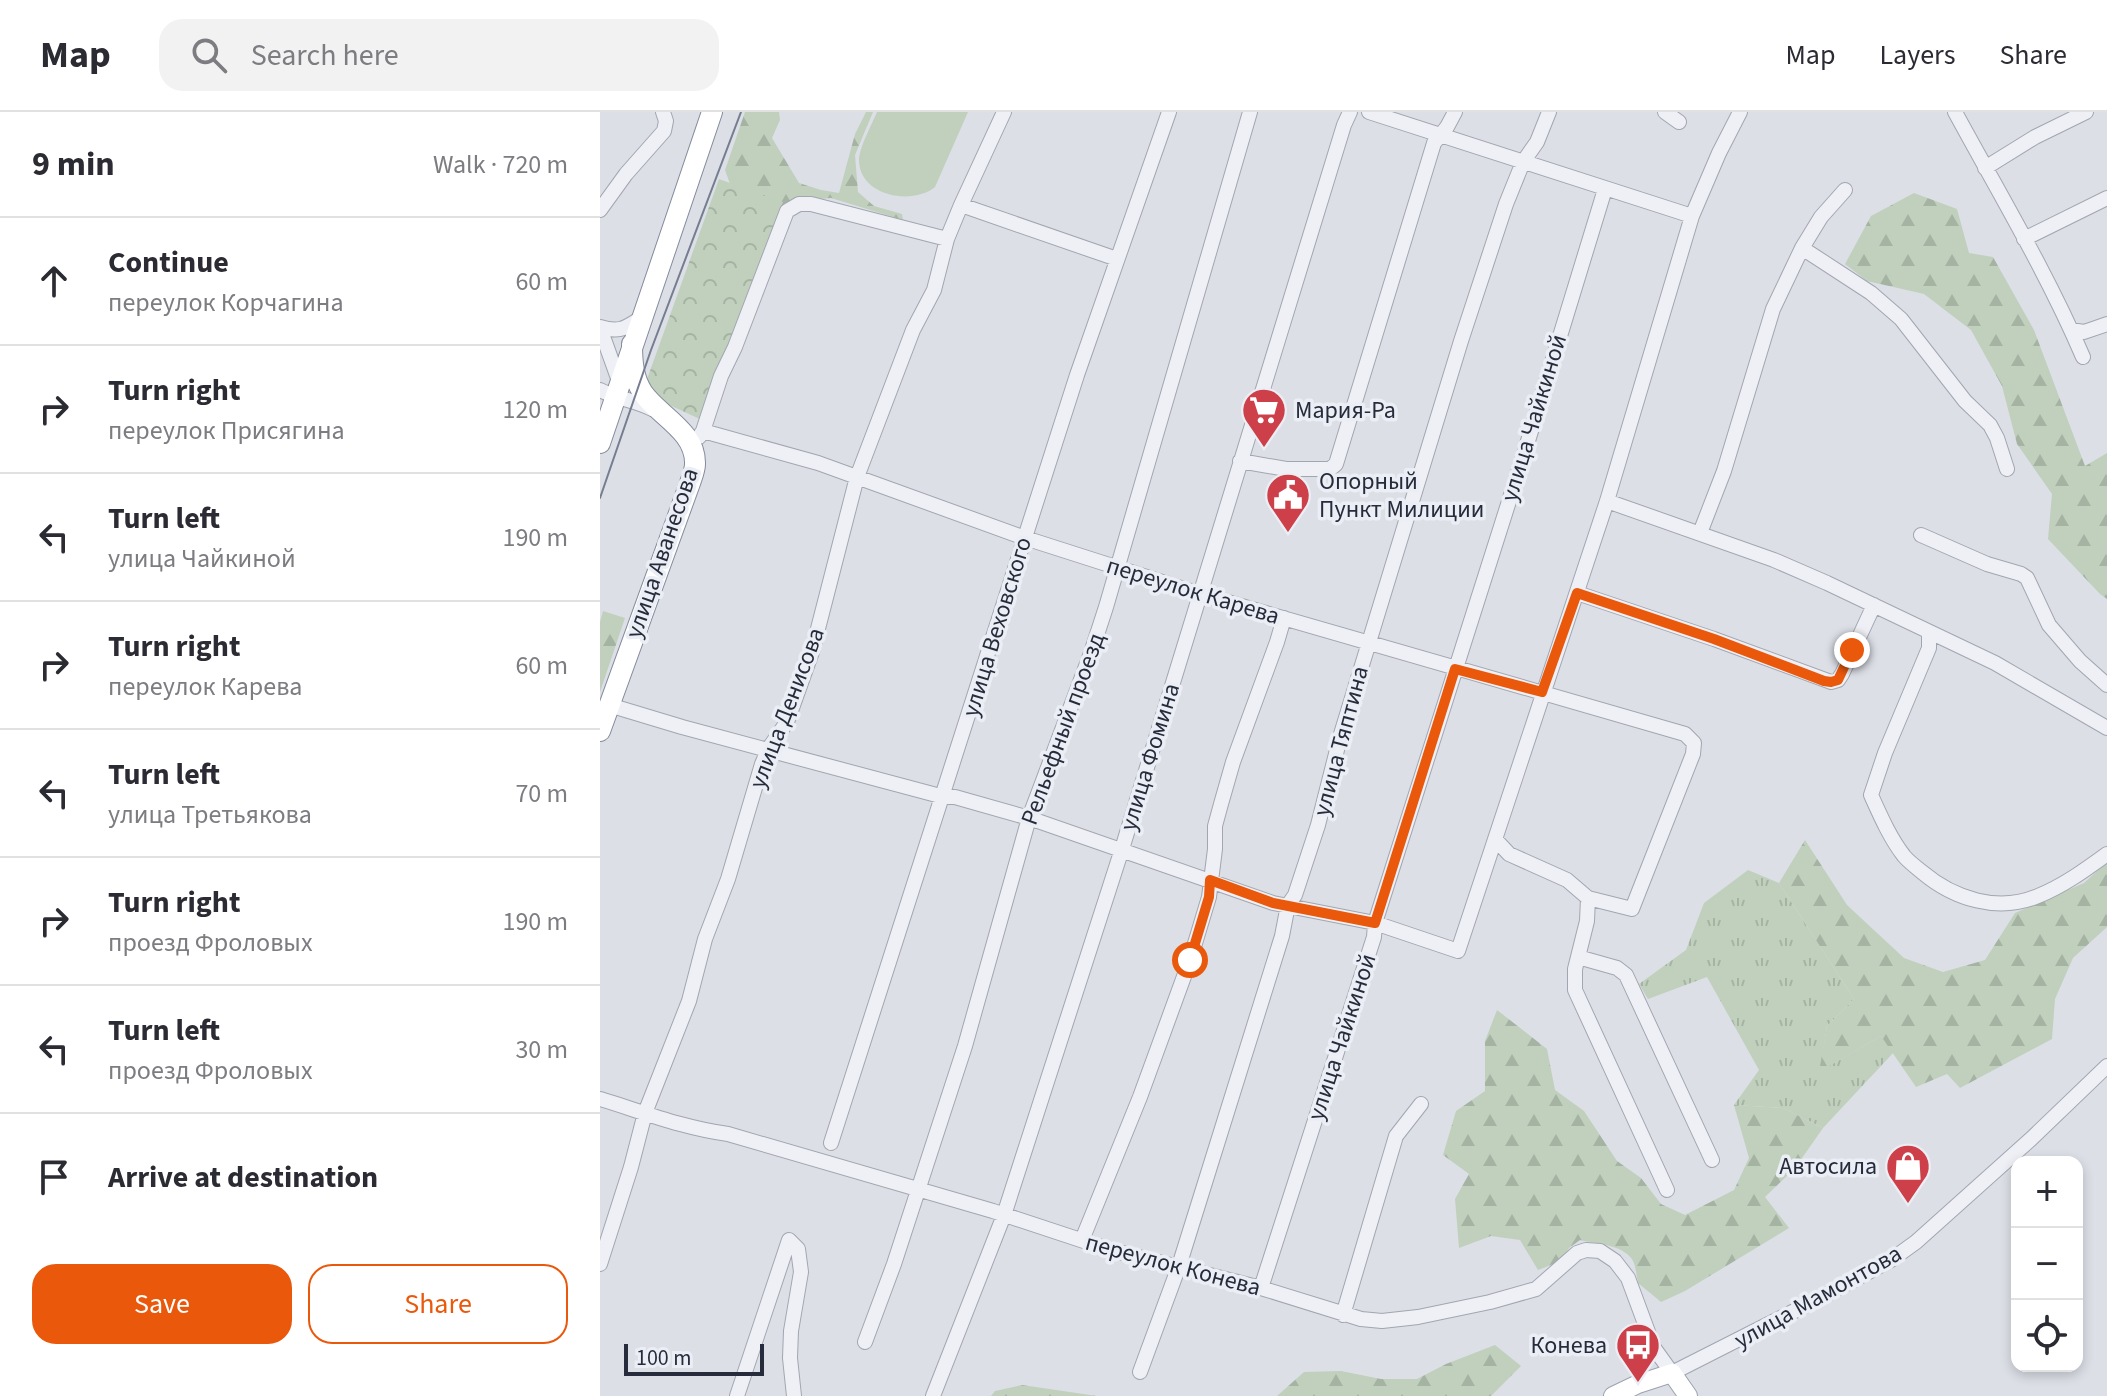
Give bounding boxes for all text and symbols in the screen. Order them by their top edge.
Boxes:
search box [159,19,719,91]
text: Map [40,28,111,82]
icon: search [187,33,231,77]
text: Search here [251,34,399,77]
text: Map [1785,35,1835,75]
text: Layers [1879,35,1955,75]
text: Share [1999,35,2067,75]
text: 9 min [32,140,115,189]
text: Walk · 720 m [433,146,568,183]
text: Continue [108,241,229,284]
icon: ahead [32,259,76,303]
text: 60 m [515,263,568,300]
text: переулок Корчагина [108,284,344,321]
street label: улица Чайкиной [1492,330,1576,506]
text: Turn right [108,369,240,412]
supermarket icon: Мария-Ра [1240,386,1288,449]
icon: right [32,387,76,431]
text: 120 m [502,391,568,428]
place label: Мария-Ра [1295,393,1396,428]
text: переулок Присягина [108,412,345,449]
street label: улица Аванесова [616,463,708,643]
place label: Опорный Пункт Милиции [1319,464,1484,527]
public building icon: Опорный Пункт Милиции [1264,471,1312,534]
text: Turn left [108,497,220,540]
icon: left [32,515,76,559]
text: 190 m [502,519,568,556]
street label: улица Веховского [953,533,1041,721]
text: улица Чайкиной [108,540,296,577]
street label: переулок Карева [1102,548,1284,634]
street label: улица Денисова [740,622,834,794]
text: Turn right [108,625,240,668]
street label: Рельефный проезд [1012,628,1114,830]
route end [1834,632,1870,668]
icon: right [32,643,76,687]
text: 60 m [515,647,568,684]
street label: улица Тяптина [1304,662,1378,820]
text: переулок Карева [108,668,302,705]
street label: улица Фомина [1111,679,1189,835]
text: Turn left [108,753,220,796]
icon: left [32,771,76,815]
text: 70 m [515,775,568,812]
text: улица Третьякова [108,796,312,833]
text: Turn right [108,881,240,924]
icon: right [32,899,76,943]
text: 190 m [502,903,568,940]
text: проезд Фроловых [108,924,313,961]
route start [1172,942,1208,978]
street label: улица Чайкиной [1299,949,1385,1125]
text: Turn left [108,1009,220,1052]
icon: left [32,1027,76,1071]
text: 30 m [515,1031,568,1068]
text: проезд Фроловых [108,1052,313,1089]
shop icon: Автосила [1884,1142,1932,1205]
place label: Автосила [1779,1149,1877,1184]
icon: arrive [32,1155,76,1199]
text: Arrive at destination [108,1156,378,1199]
map controls [2011,1156,2083,1372]
button: + [2011,1156,2083,1228]
street label: переулок Конева [1081,1225,1265,1305]
button: − [2011,1228,2083,1300]
street label: улица Мамонтова [1728,1236,1908,1358]
button: Save [32,1264,292,1344]
button: Share [308,1264,568,1344]
button: locate [2011,1300,2083,1372]
bus stop icon: Конева [1614,1321,1662,1384]
place label: Конева [1531,1328,1607,1363]
scale bar [624,1340,764,1376]
text: 100 m [636,1342,691,1374]

